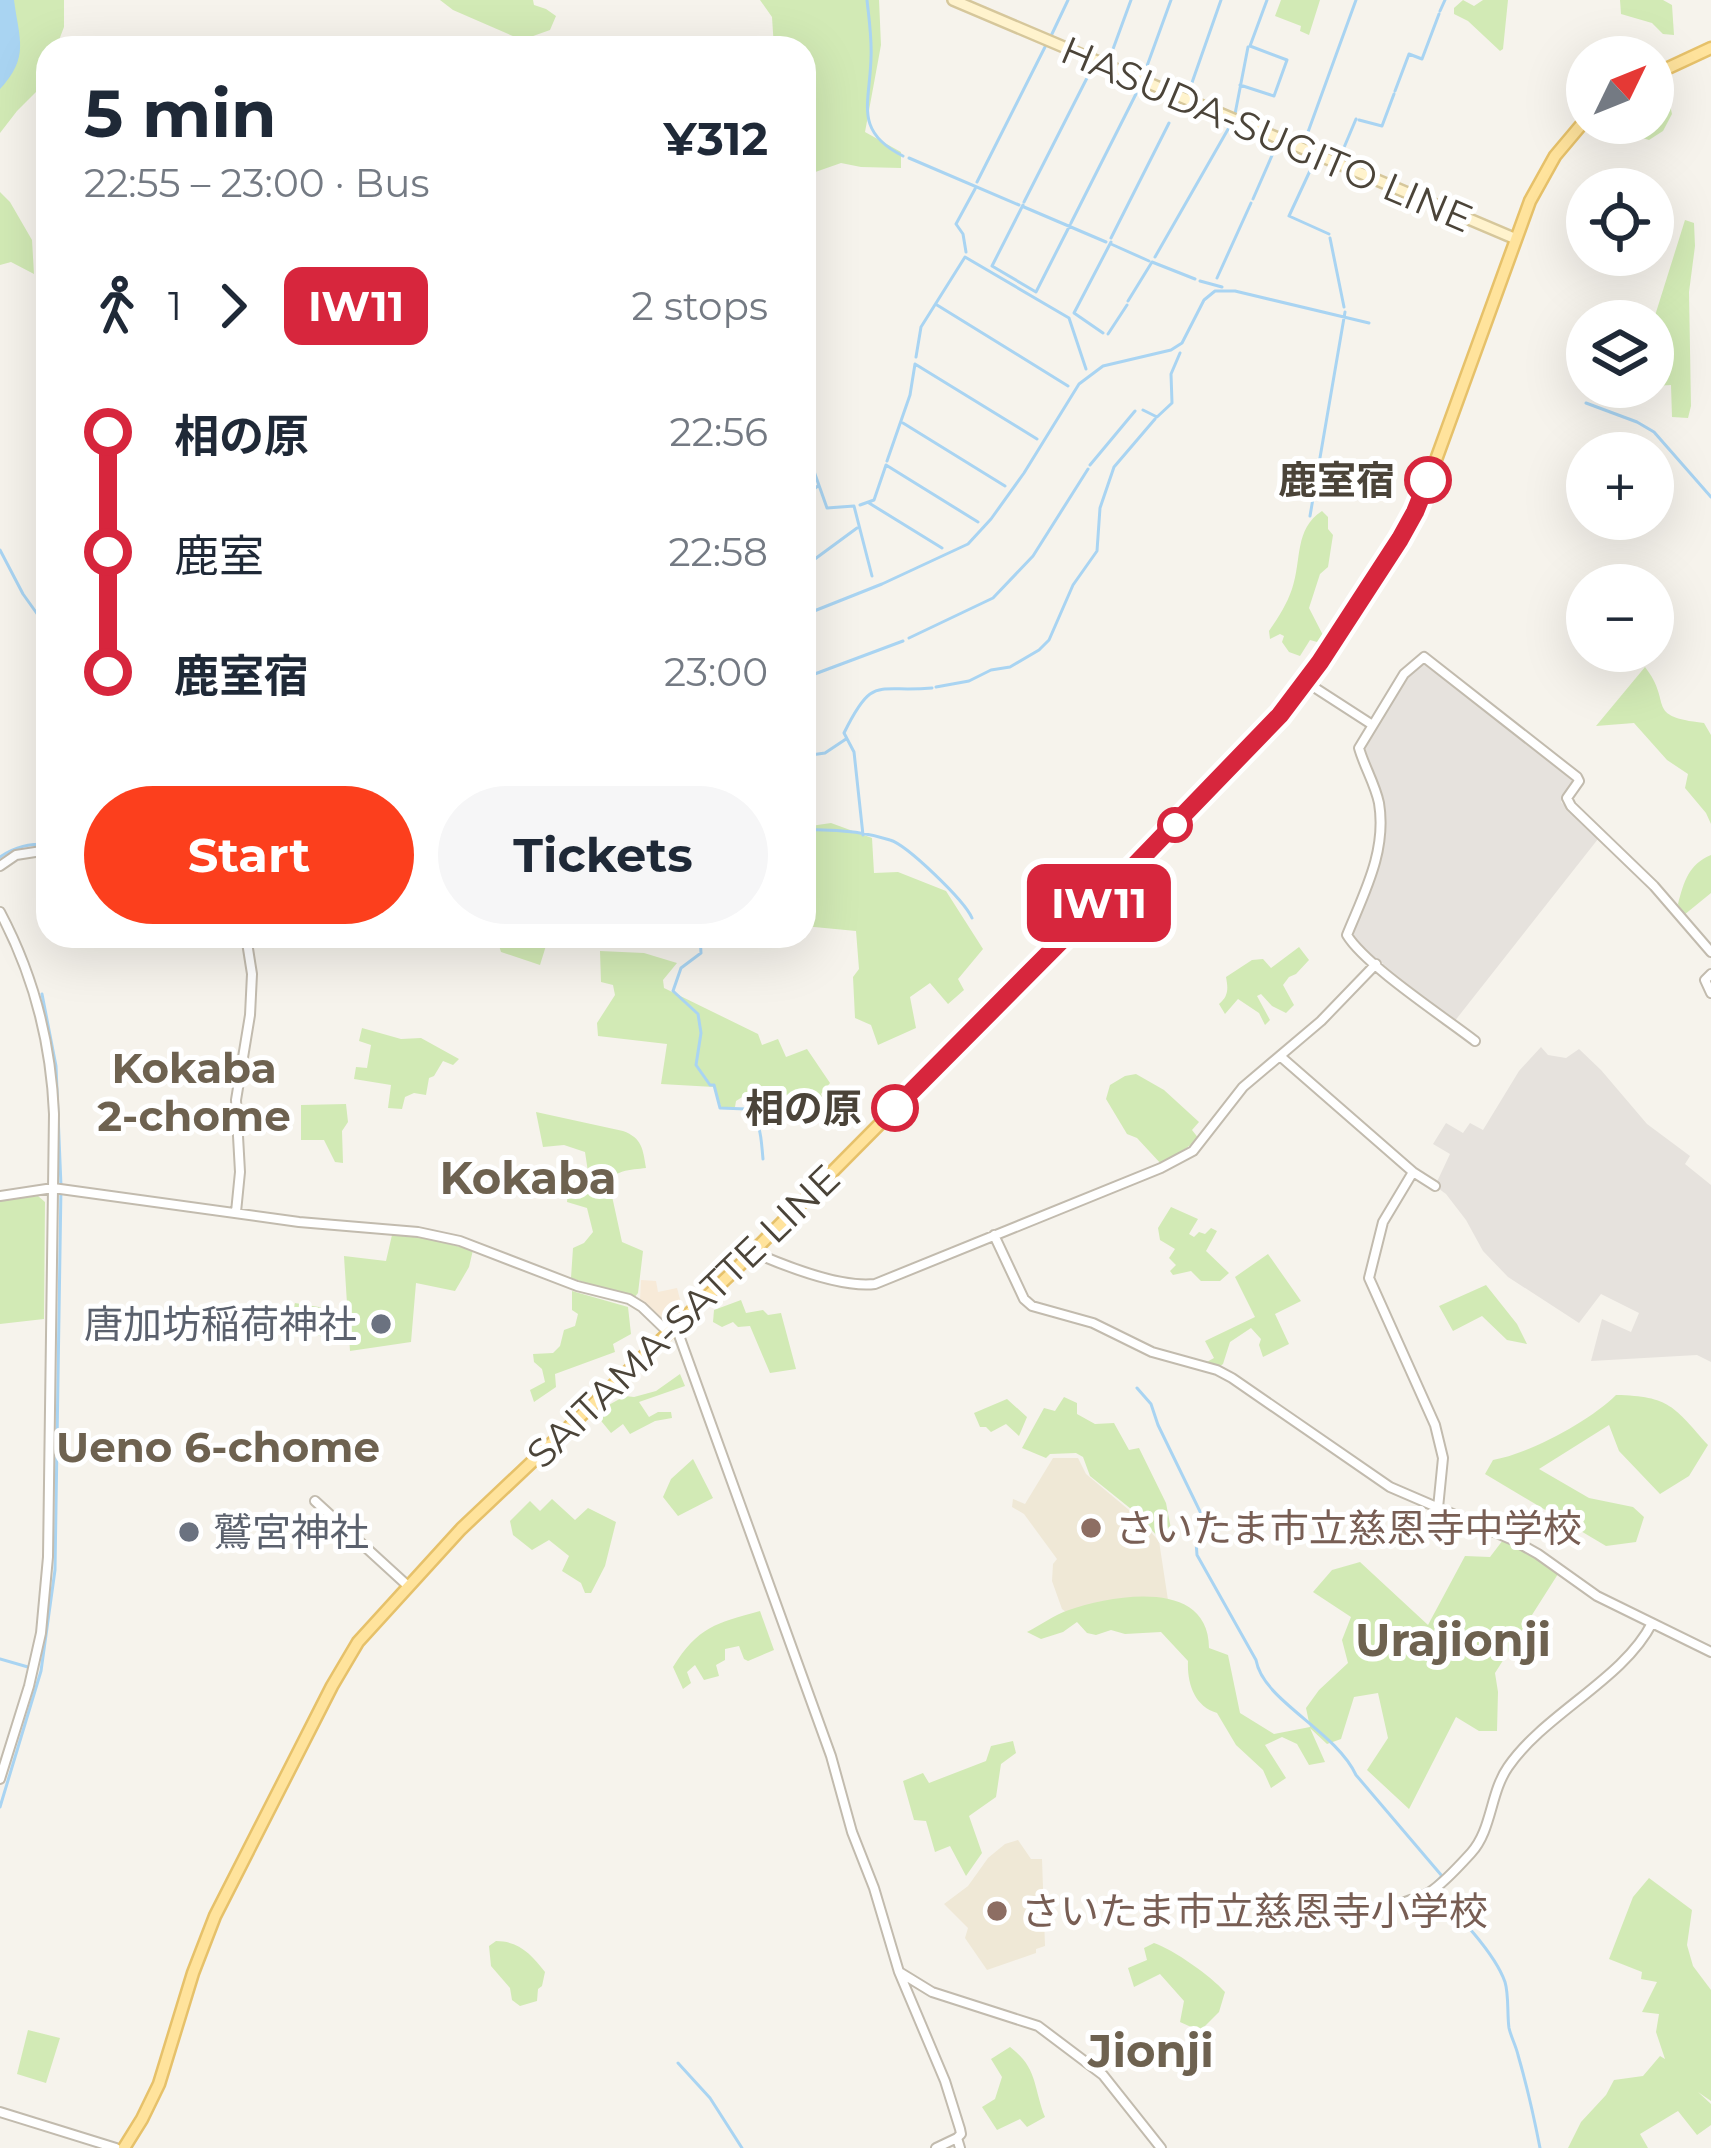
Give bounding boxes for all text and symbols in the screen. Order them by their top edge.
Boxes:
street label: HASUDA-SUGITO LINE [1054,26,1480,242]
north arrow [1566,36,1674,144]
map controls [1566,36,1674,672]
text: 5 min [84,73,277,154]
text: ¥312 [664,111,768,166]
text: 22:55 – 23:00 · Bus [84,159,429,207]
button: locate [1566,168,1674,276]
icon: walk [84,273,150,339]
icon: forward [200,273,266,339]
text: IW11 [308,280,404,332]
text: 1 [168,282,182,330]
text: 2 stops [632,282,768,330]
button: layers [1566,300,1674,408]
text: 相の原 [174,408,309,463]
text: 22:56 [670,408,768,456]
button: + [1566,432,1674,540]
place label: 鹿室宿 [1278,456,1395,504]
marker: 鹿室宿 [1406,458,1450,502]
text: 鹿室 [174,528,264,583]
text: 22:58 [668,528,768,576]
button: − [1566,564,1674,672]
text: 鹿室宿 [174,648,309,703]
text: 23:00 [664,648,768,696]
button: Start [84,786,414,924]
button: Tickets [438,786,768,924]
unlabelled marker [1159,809,1191,841]
line badge: IW11 [1015,864,1183,942]
text: IW11 [1051,877,1147,929]
district label: Kokaba 2-chome [97,1042,291,1142]
place label: 相の原 [745,1084,862,1132]
marker: 相の原 [873,1086,917,1130]
district label: Kokaba [440,1150,617,1205]
street label: SAITAMA-SATTE LINE [517,1154,849,1478]
place label: 唐加坊稲荷神社 [84,1300,357,1348]
marker: 唐加坊稲荷神社 [368,1311,394,1337]
district label: Ueno 6-chome [56,1421,380,1473]
place label: さいたま市立慈恩寺中学校 [1115,1504,1582,1552]
place label: 鷲宮神社 [213,1508,369,1556]
marker: さいたま市立慈恩寺中学校 [1078,1515,1104,1541]
marker: 鷲宮神社 [176,1519,202,1545]
district label: Urajionji [1355,1612,1551,1667]
place label: さいたま市立慈恩寺小学校 [1021,1887,1488,1935]
marker: さいたま市立慈恩寺小学校 [984,1898,1010,1924]
district label: Jionji [1087,2023,1214,2078]

